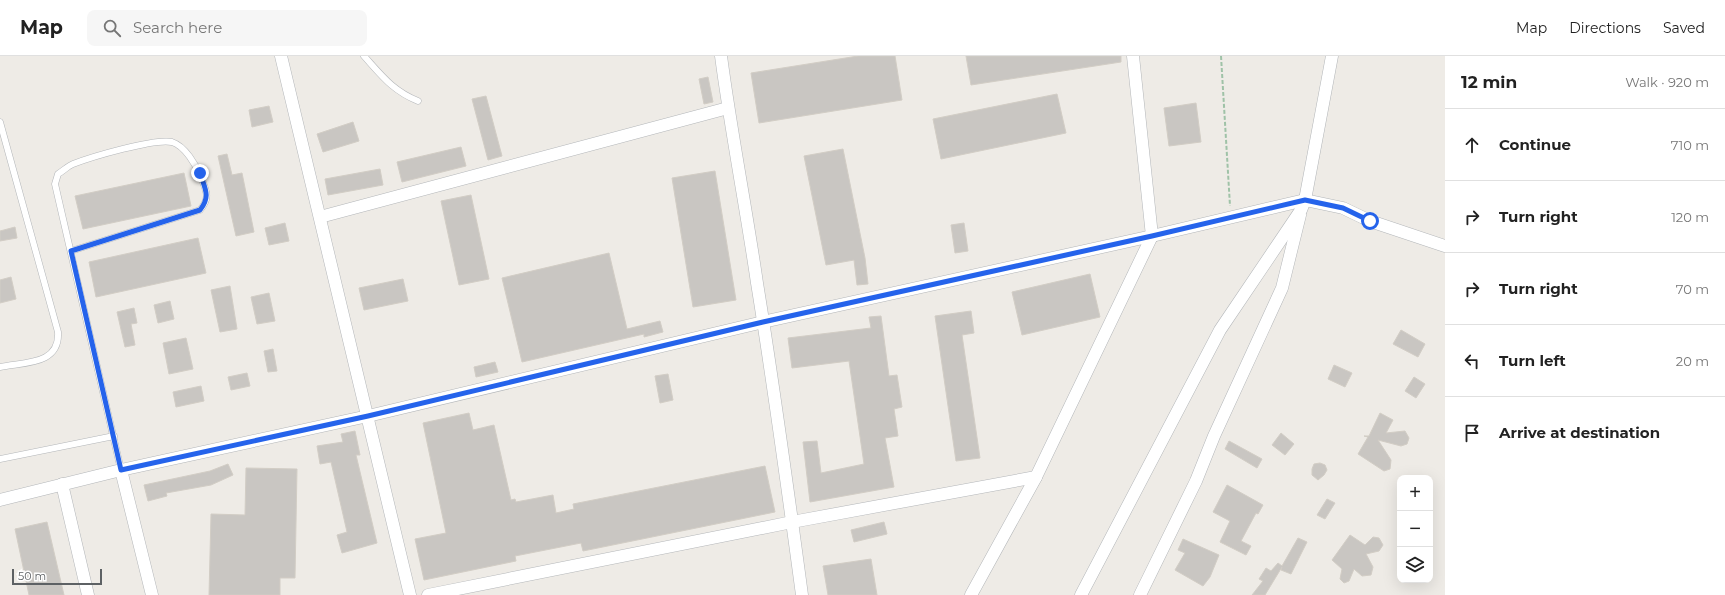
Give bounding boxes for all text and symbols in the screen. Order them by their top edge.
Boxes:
search box [87,10,367,46]
text: Map [20,16,63,39]
icon: search [101,17,123,39]
text: Search here [133,18,222,37]
text: Map [1516,19,1547,37]
text: Directions [1569,19,1641,37]
text: Saved [1663,19,1705,37]
text: 12 min [1461,72,1517,92]
text: Walk · 920 m [1625,74,1709,90]
icon: ahead [1461,134,1483,156]
text: Continue [1499,135,1571,154]
text: 710 m [1671,137,1709,153]
route end [191,164,209,182]
icon: right [1461,206,1483,228]
text: Turn right [1499,207,1578,226]
text: 120 m [1671,209,1709,225]
route start [1361,212,1379,230]
icon: right [1461,278,1483,300]
text: Turn right [1499,279,1578,298]
text: 70 m [1676,281,1709,297]
icon: left [1461,350,1483,372]
text: Turn left [1499,351,1566,370]
text: 20 m [1676,353,1709,369]
icon: arrive [1461,422,1483,444]
text: Arrive at destination [1499,423,1660,442]
map controls [1397,475,1433,583]
button: + [1397,475,1433,511]
button: − [1397,511,1433,547]
button: layers [1397,547,1433,583]
scale bar [12,567,102,586]
text: 50 m [18,569,46,583]

